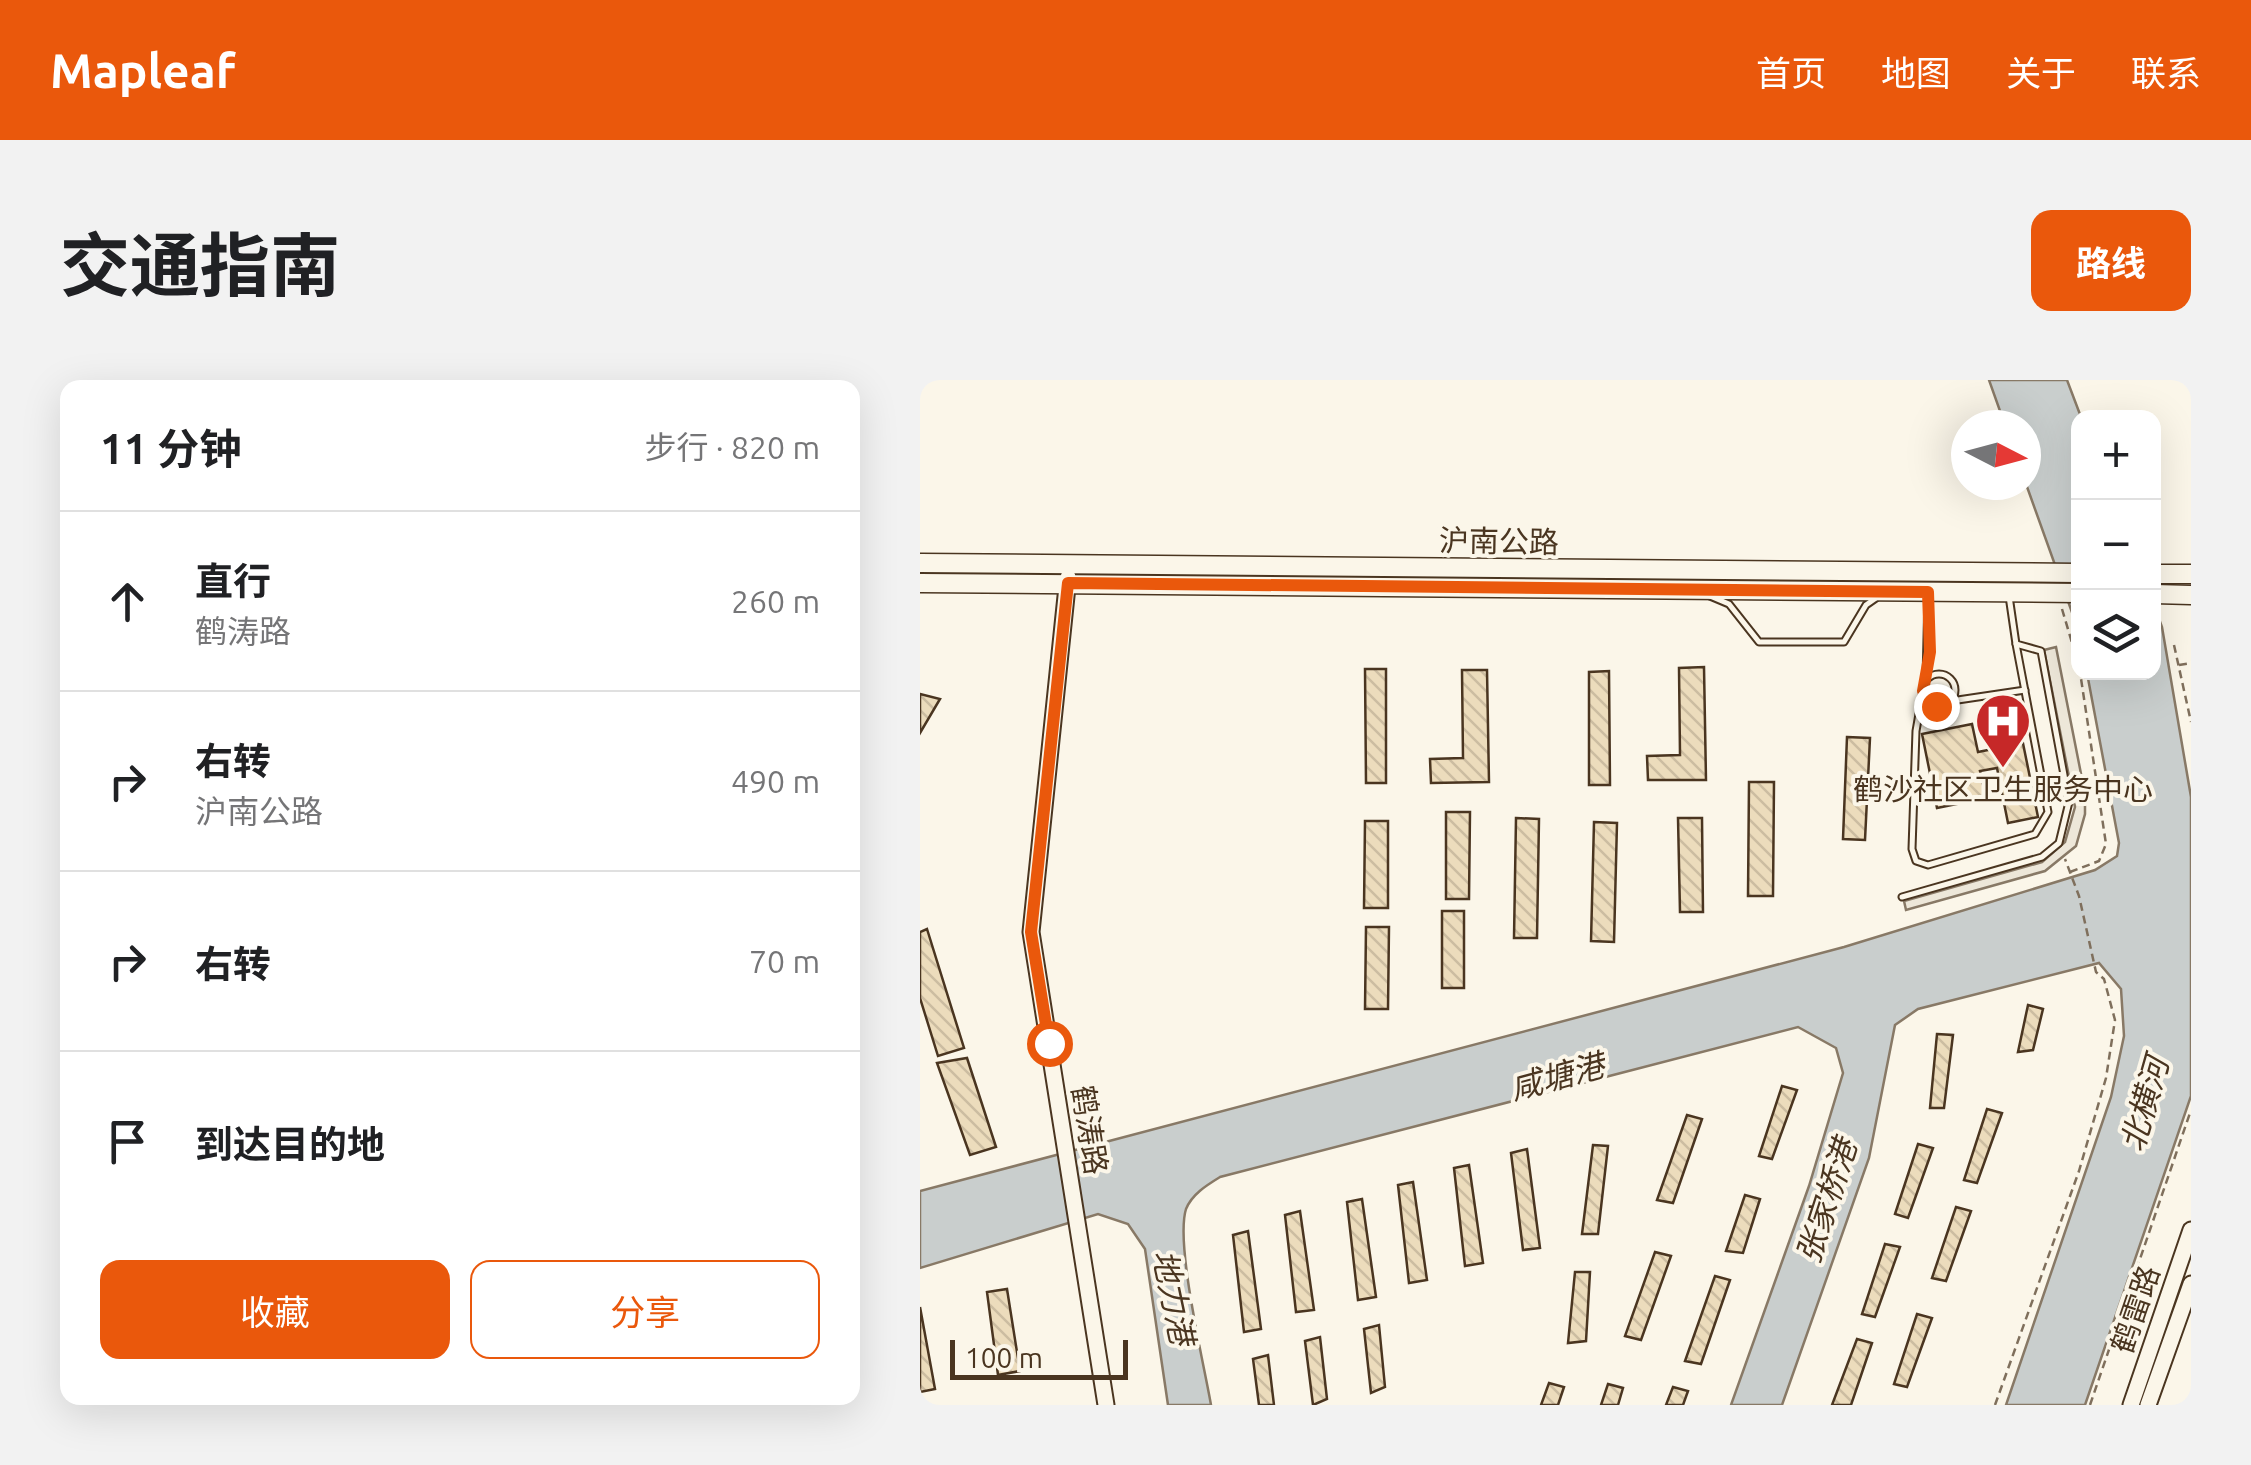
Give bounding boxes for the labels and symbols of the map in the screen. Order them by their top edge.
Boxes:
north arrow [1951,410,2041,500]
street label: 沪南公路 [1439,523,1559,559]
route end [1914,684,1960,730]
hospital icon: 鹤沙社区卫生服务中心 [1973,691,2033,770]
place label: 鹤沙社区卫生服务中心 [1853,772,2153,806]
route start [1027,1021,1073,1067]
water label: 咸塘港 [1506,1045,1612,1106]
water label: 北横河 [2113,1047,2176,1155]
street label: 鹤涛路 [1066,1083,1114,1177]
water label: 张家桥港 [1789,1131,1864,1267]
water label: 地力港 [1146,1246,1202,1352]
street label: 鹤雷路 [2104,1261,2166,1357]
scale bar [950,1335,1128,1380]

